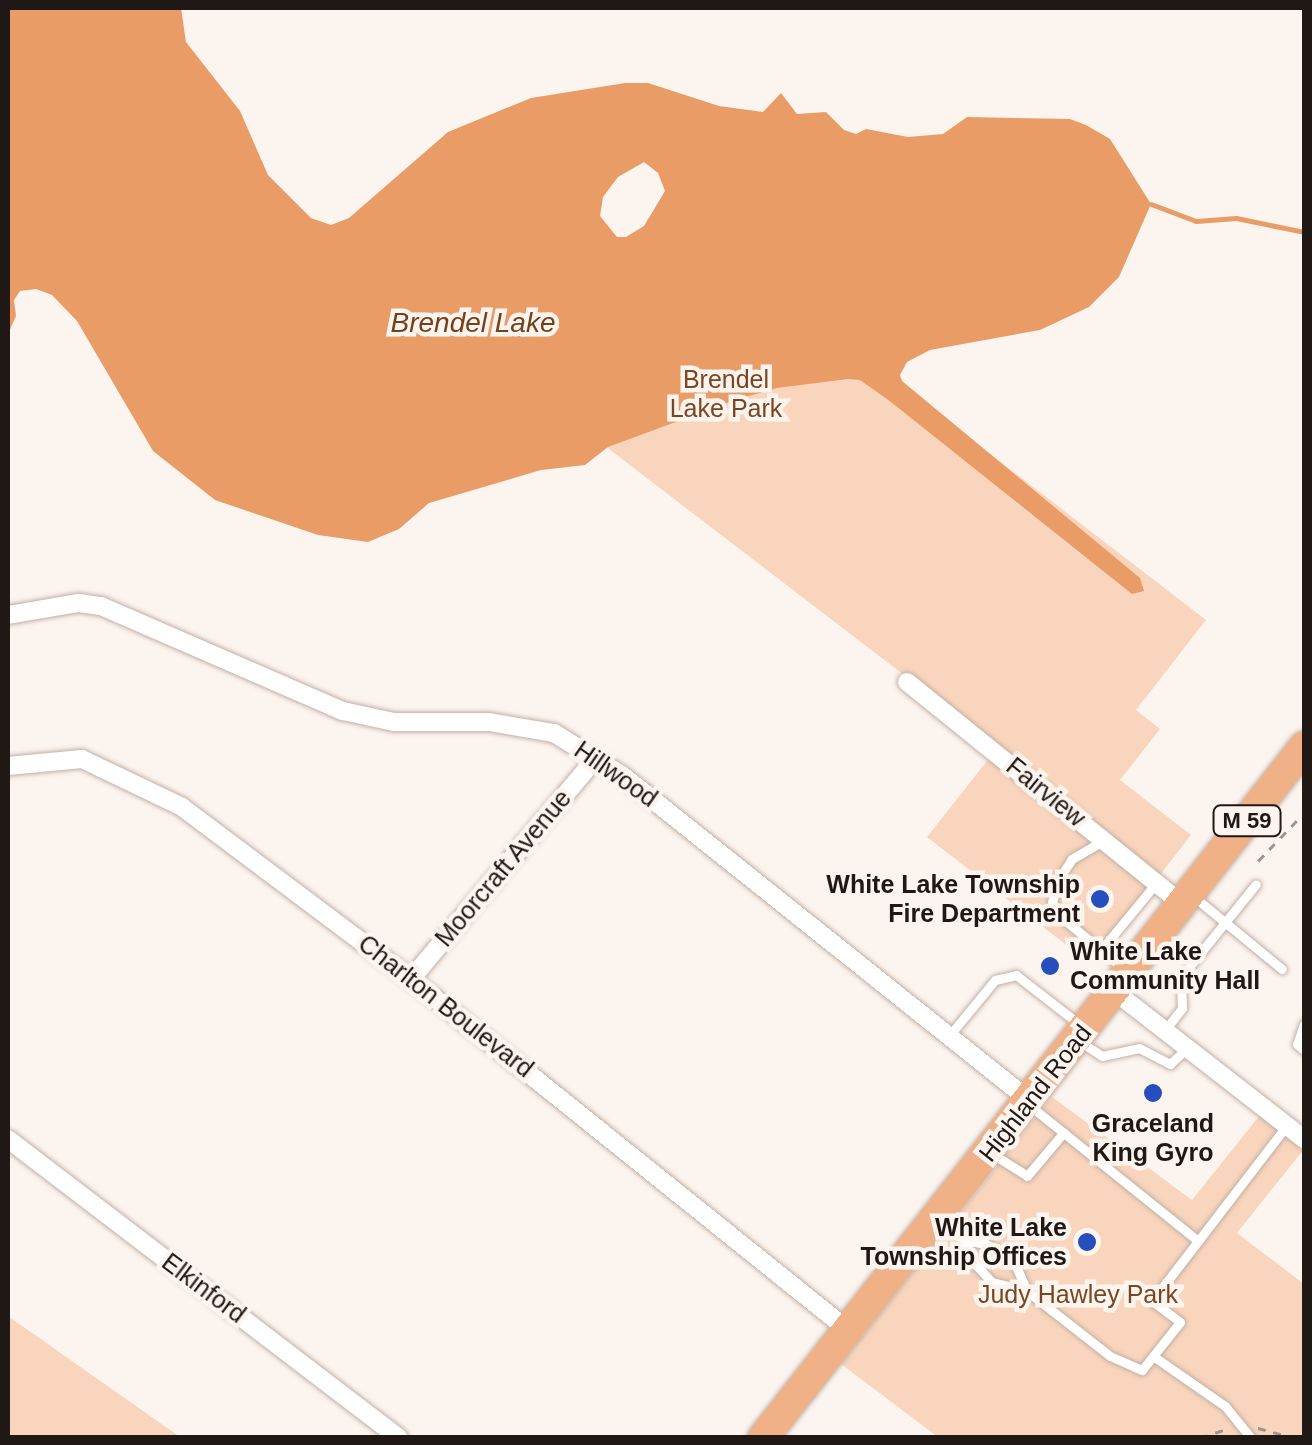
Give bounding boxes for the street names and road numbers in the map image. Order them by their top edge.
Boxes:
street label: Hillwood [569,735,663,813]
street label: Fairview [1000,751,1092,833]
street label: Moorcraft Avenue [428,783,578,953]
road number: M 59 [1212,804,1282,838]
street label: Charlton Boulevard [352,928,540,1084]
street label: Highland Road [972,1019,1098,1167]
street label: Elkinford [156,1247,252,1329]

